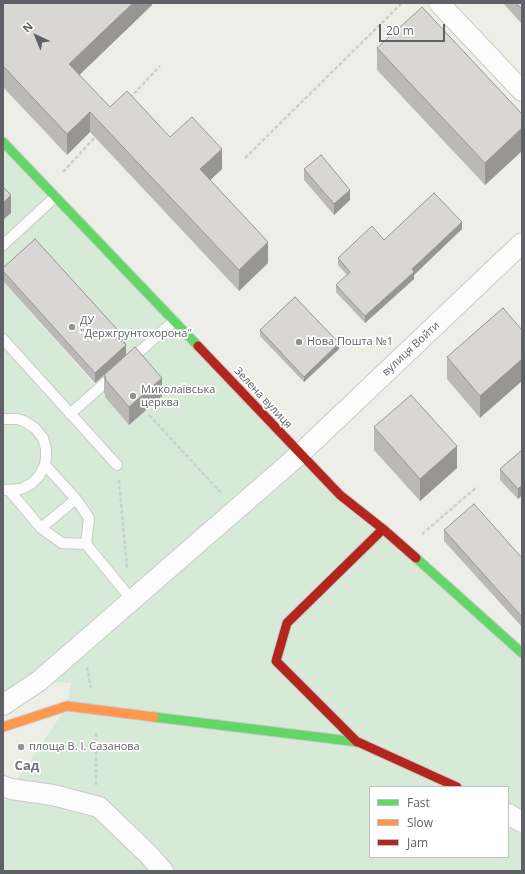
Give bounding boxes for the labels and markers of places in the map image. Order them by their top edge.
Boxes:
place label: ДУ "Держгрунтохорона" [80,314,192,340]
marker: ДУ "Держгрунтохорона" [67,322,77,332]
place label: Нова Пошта №1 [307,335,393,349]
marker: Нова Пошта №1 [294,337,304,347]
place label: Миколаївська церква [141,383,215,409]
marker: Миколаївська церква [128,391,138,401]
place label: площа В. І. Сазанова [29,740,140,754]
marker: площа В. І. Сазанова [16,742,26,752]

